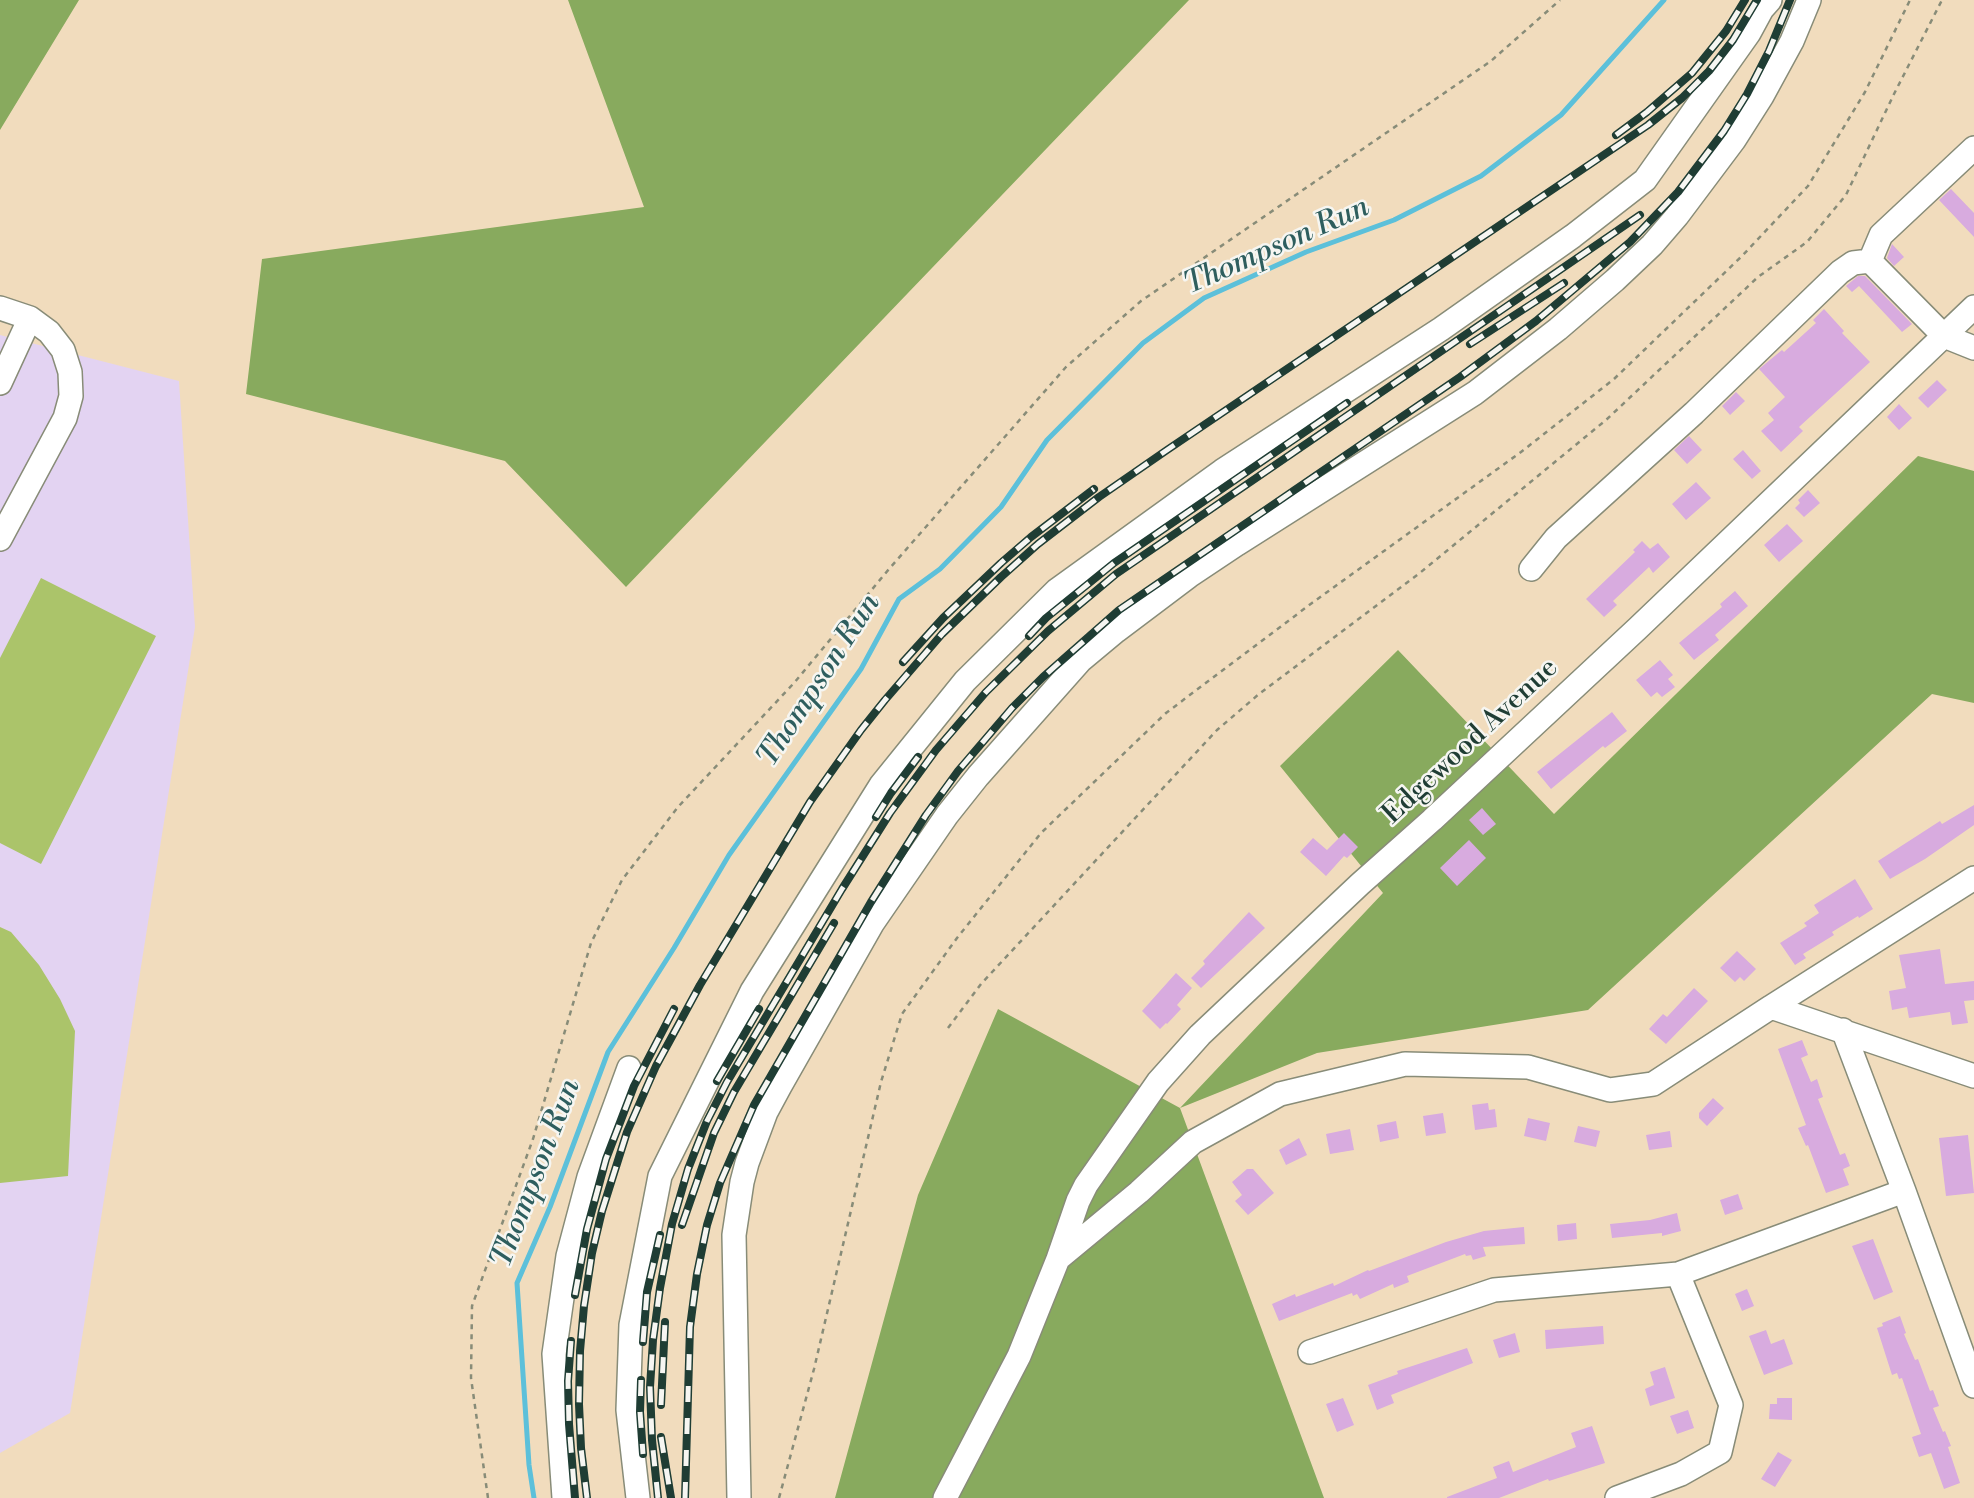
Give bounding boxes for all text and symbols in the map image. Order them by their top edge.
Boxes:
water label: Thompson Run [1179,190,1375,304]
water label: Thompson Run [751,588,889,774]
street label: Edgewood Avenue [1376,652,1566,832]
water label: Thompson Run [484,1075,590,1273]

